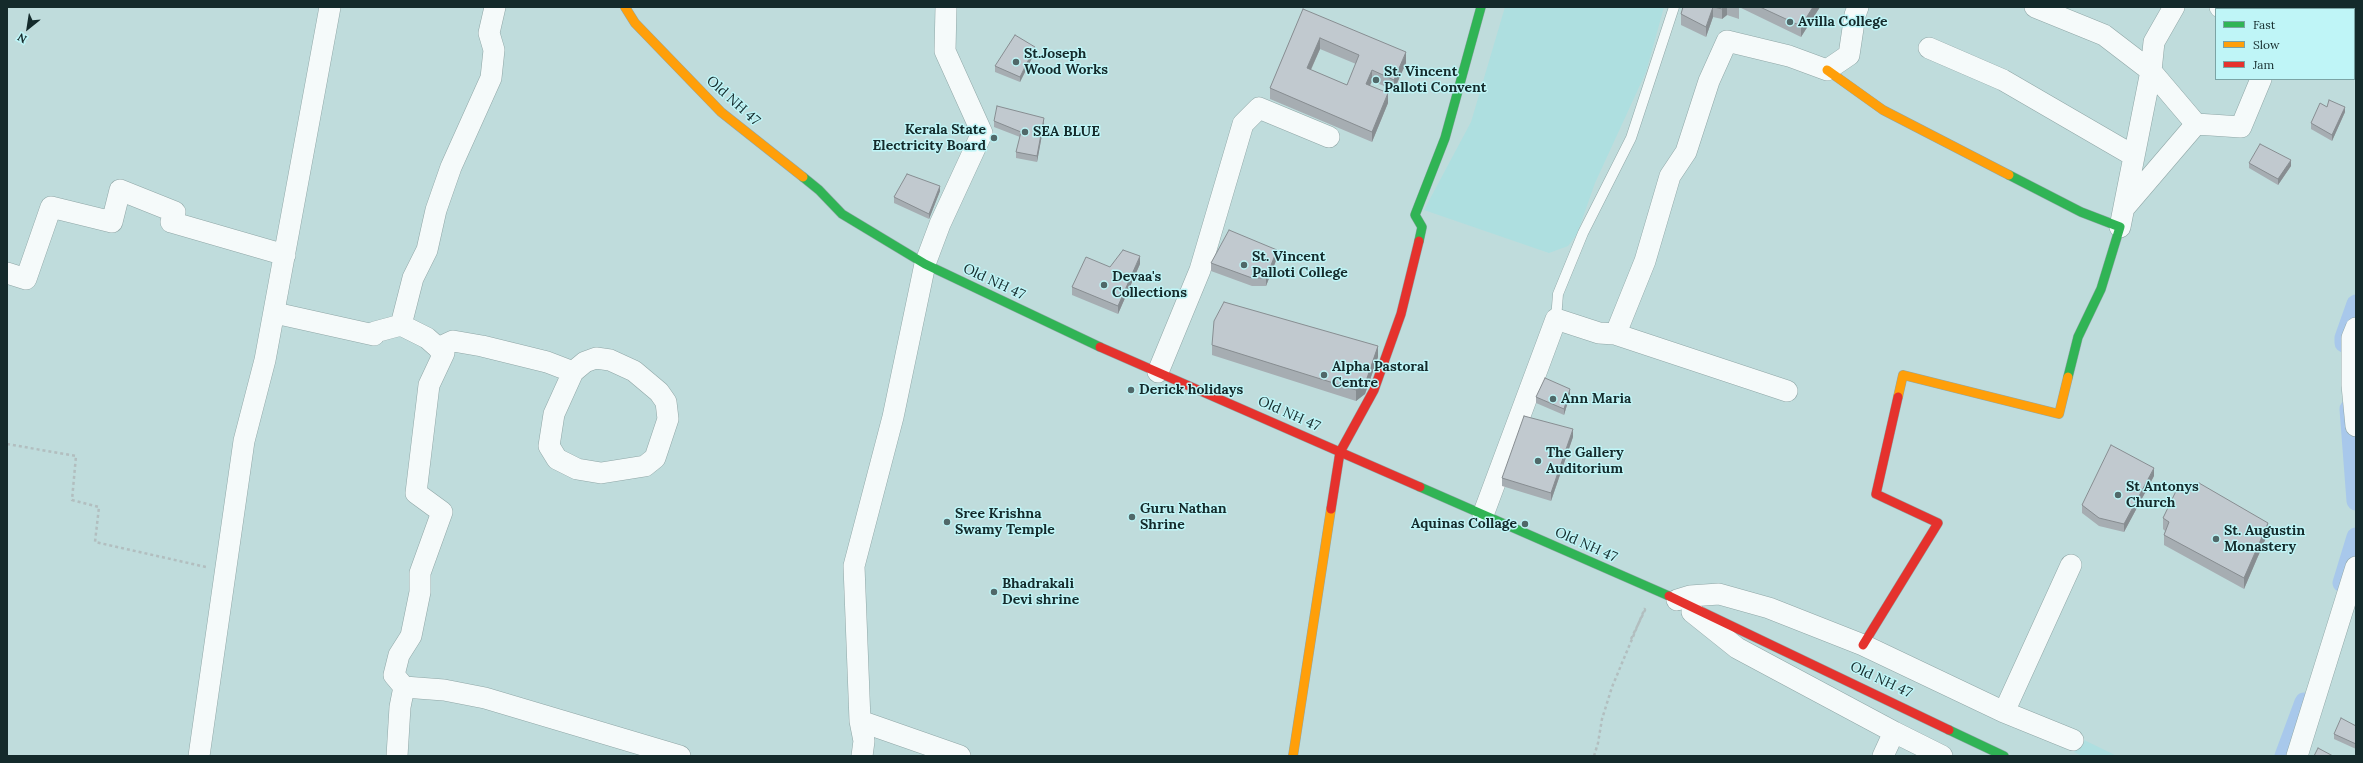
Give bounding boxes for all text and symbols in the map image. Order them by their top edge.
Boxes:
north arrow [8,8,48,48]
legend [2215,8,2355,80]
place label: Avilla College [1798,14,1888,30]
marker: Avilla College [1785,17,1795,27]
text: Fast [2253,17,2276,32]
text: N [15,30,29,47]
text: Slow [2253,37,2280,52]
place label: St.Joseph Wood Works [1024,46,1108,78]
marker: St.Joseph Wood Works [1011,57,1021,67]
text: Jam [2253,57,2274,72]
place label: St. Vincent Palloti Convent [1384,64,1487,96]
street label: Old NH 47 [703,73,763,129]
marker: St. Vincent Palloti Convent [1371,75,1381,85]
place label: Kerala State Electricity Board [873,122,986,154]
place label: SEA BLUE [1033,124,1100,140]
marker: SEA BLUE [1020,127,1030,137]
marker: Kerala State Electricity Board [989,133,999,143]
place label: St. Vincent Palloti College [1252,249,1348,282]
street label: Old NH 47 [960,260,1028,304]
marker: St. Vincent Palloti College [1239,260,1249,270]
place label: Devaa's Collections [1112,269,1187,302]
marker: Devaa's Collections [1099,280,1109,290]
place label: Alpha Pastoral Centre [1332,359,1429,392]
marker: Alpha Pastoral Centre [1319,370,1329,380]
place label: Derick holidays [1139,382,1243,398]
marker: Derick holidays [1126,385,1136,395]
place label: Ann Maria [1561,391,1631,407]
street label: Old NH 47 [1255,393,1323,435]
marker: Ann Maria [1548,394,1558,404]
place label: The Gallery Auditorium [1546,445,1624,478]
marker: The Gallery Auditorium [1533,456,1543,466]
place label: St Antonys Church [2126,479,2199,512]
marker: St Antonys Church [2113,490,2123,500]
place label: Guru Nathan Shrine [1140,501,1227,534]
place label: Sree Krishna Swamy Temple [955,506,1055,538]
marker: Guru Nathan Shrine [1127,512,1137,522]
place label: Aquinas Collage [1411,516,1517,532]
marker: Sree Krishna Swamy Temple [942,517,952,527]
marker: Aquinas Collage [1520,519,1530,529]
place label: St. Augustin Monastery [2224,523,2305,556]
street label: Old NH 47 [1552,524,1620,566]
marker: St. Augustin Monastery [2211,534,2221,544]
place label: Bhadrakali Devi shrine [1002,576,1079,608]
marker: Bhadrakali Devi shrine [989,587,999,597]
street label: Old NH 47 [1847,658,1915,702]

